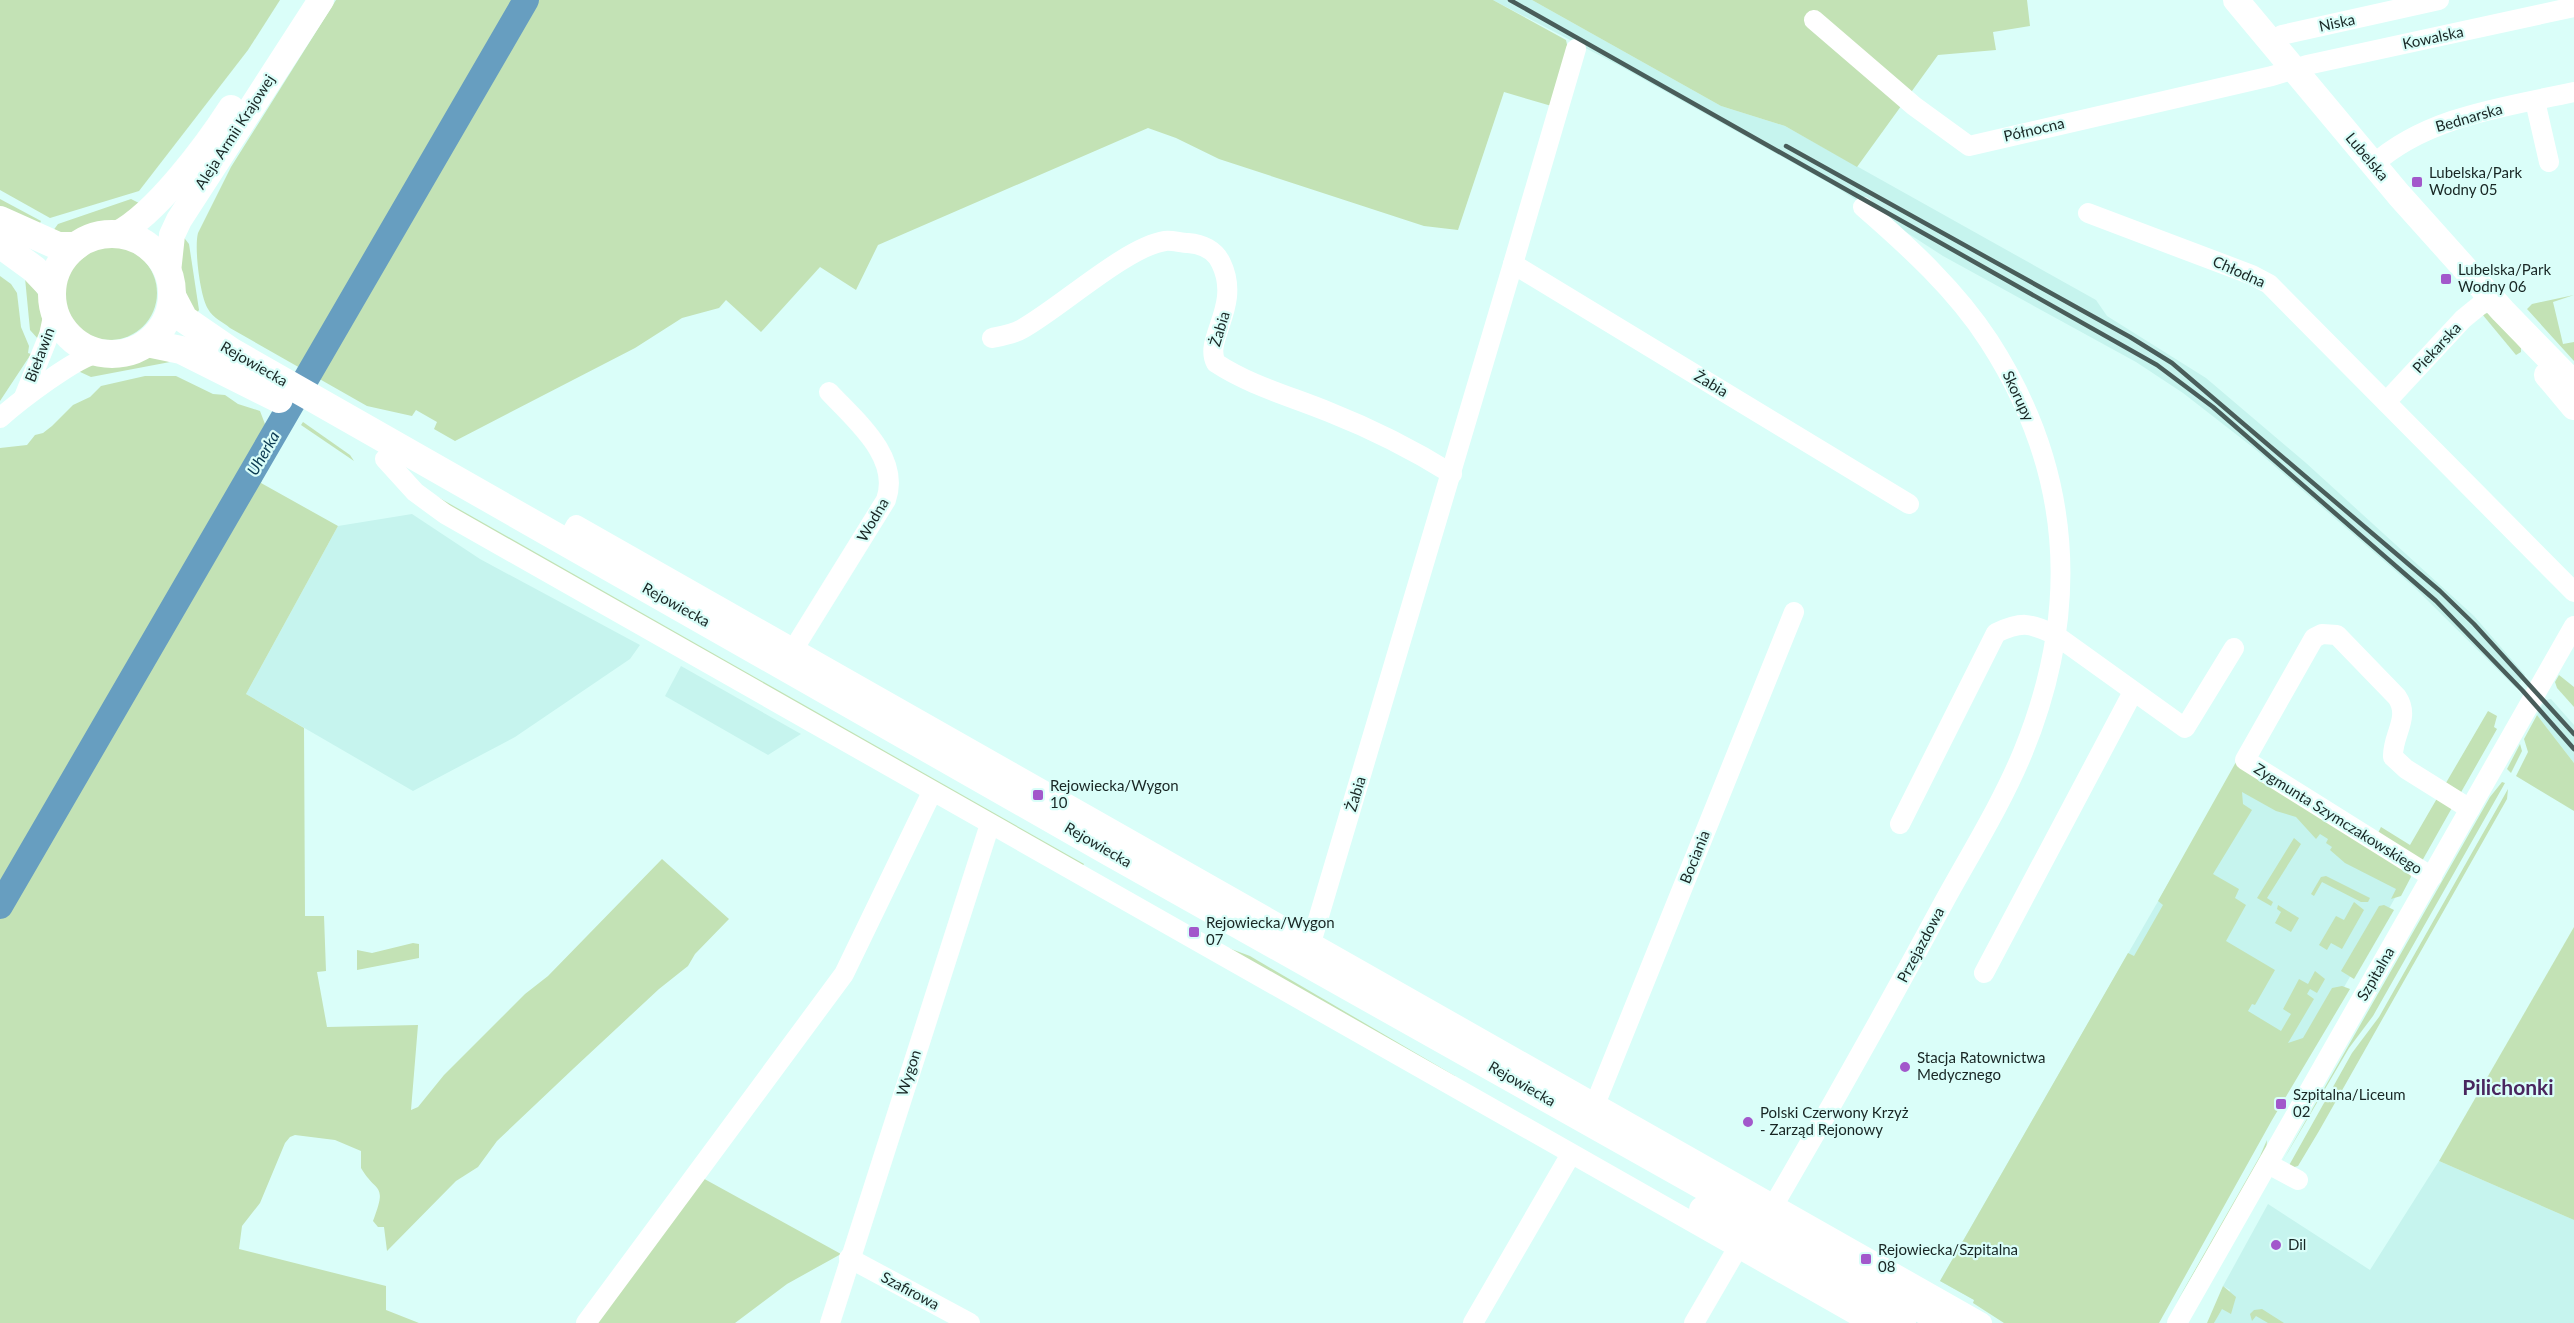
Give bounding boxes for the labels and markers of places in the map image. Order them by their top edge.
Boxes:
place label: Lubelska/Park Wodny 05 [2429,163,2523,198]
marker: Lubelska/Park Wodny 05 [2410,175,2424,189]
place label: Lubelska/Park Wodny 06 [2458,260,2552,295]
marker: Lubelska/Park Wodny 06 [2439,272,2453,286]
place label: Rejowiecka/Wygon 10 [1050,776,1179,811]
marker: Rejowiecka/Wygon 10 [1031,788,1045,802]
place label: Rejowiecka/Wygon 07 [1206,913,1335,948]
marker: Rejowiecka/Wygon 07 [1187,925,1201,939]
place label: Stacja Ratownictwa Medycznego [1917,1048,2046,1083]
marker: Stacja Ratownictwa Medycznego [1898,1060,1912,1074]
place label: Szpitalna/Liceum 02 [2293,1085,2406,1120]
marker: Szpitalna/Liceum 02 [2274,1097,2288,1111]
place label: Polski Czerwony Krzyż - Zarząd Rejonowy [1760,1103,1909,1138]
marker: Polski Czerwony Krzyż - Zarząd Rejonowy [1741,1115,1755,1129]
place label: Dil [2288,1235,2306,1253]
marker: Dil [2269,1238,2283,1252]
place label: Rejowiecka/Szpitalna 08 [1878,1240,2018,1275]
marker: Rejowiecka/Szpitalna 08 [1859,1252,1873,1266]

